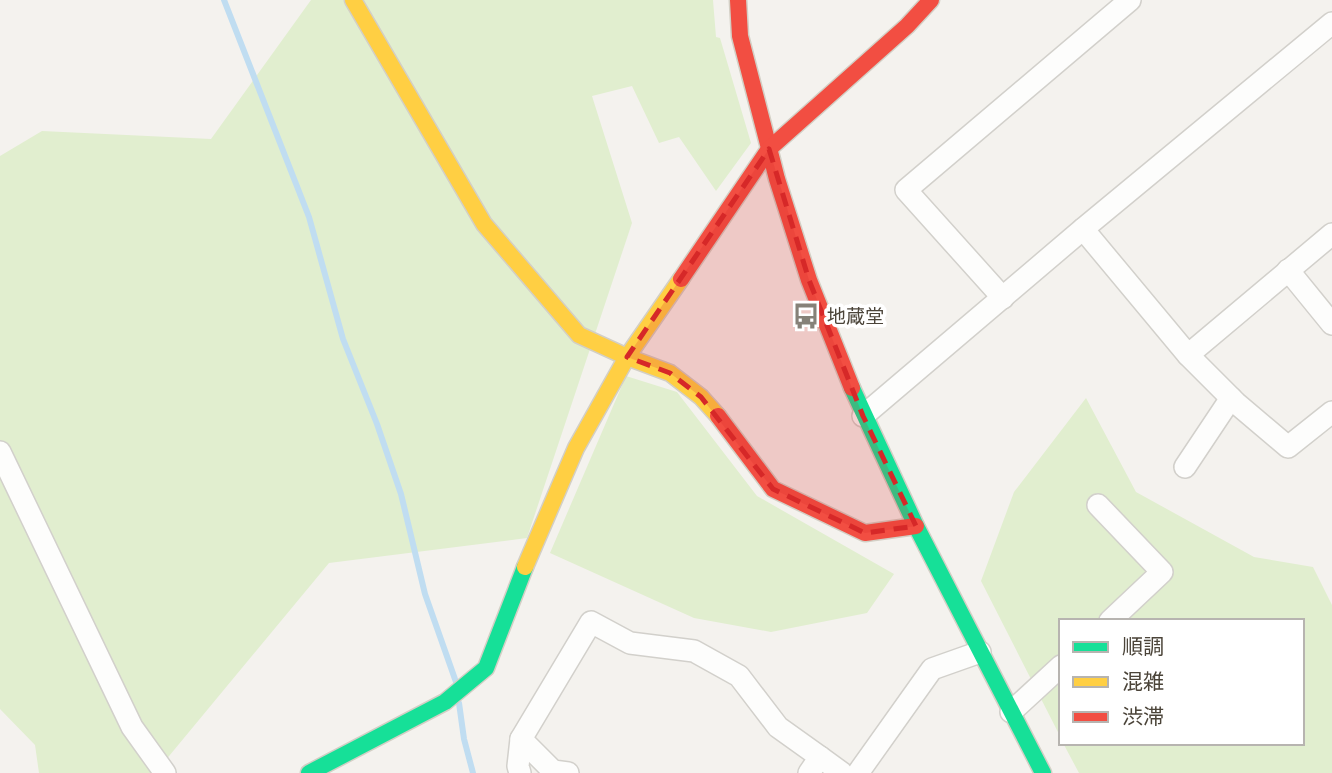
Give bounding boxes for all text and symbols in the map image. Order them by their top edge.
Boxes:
bus stop icon: 地蔵堂 [791,301,821,331]
place label: 地蔵堂 [827,304,884,329]
legend [1059,619,1304,745]
text: 順調 [1122,633,1164,661]
text: 混雑 [1122,668,1164,696]
text: 渋滞 [1122,703,1164,731]

